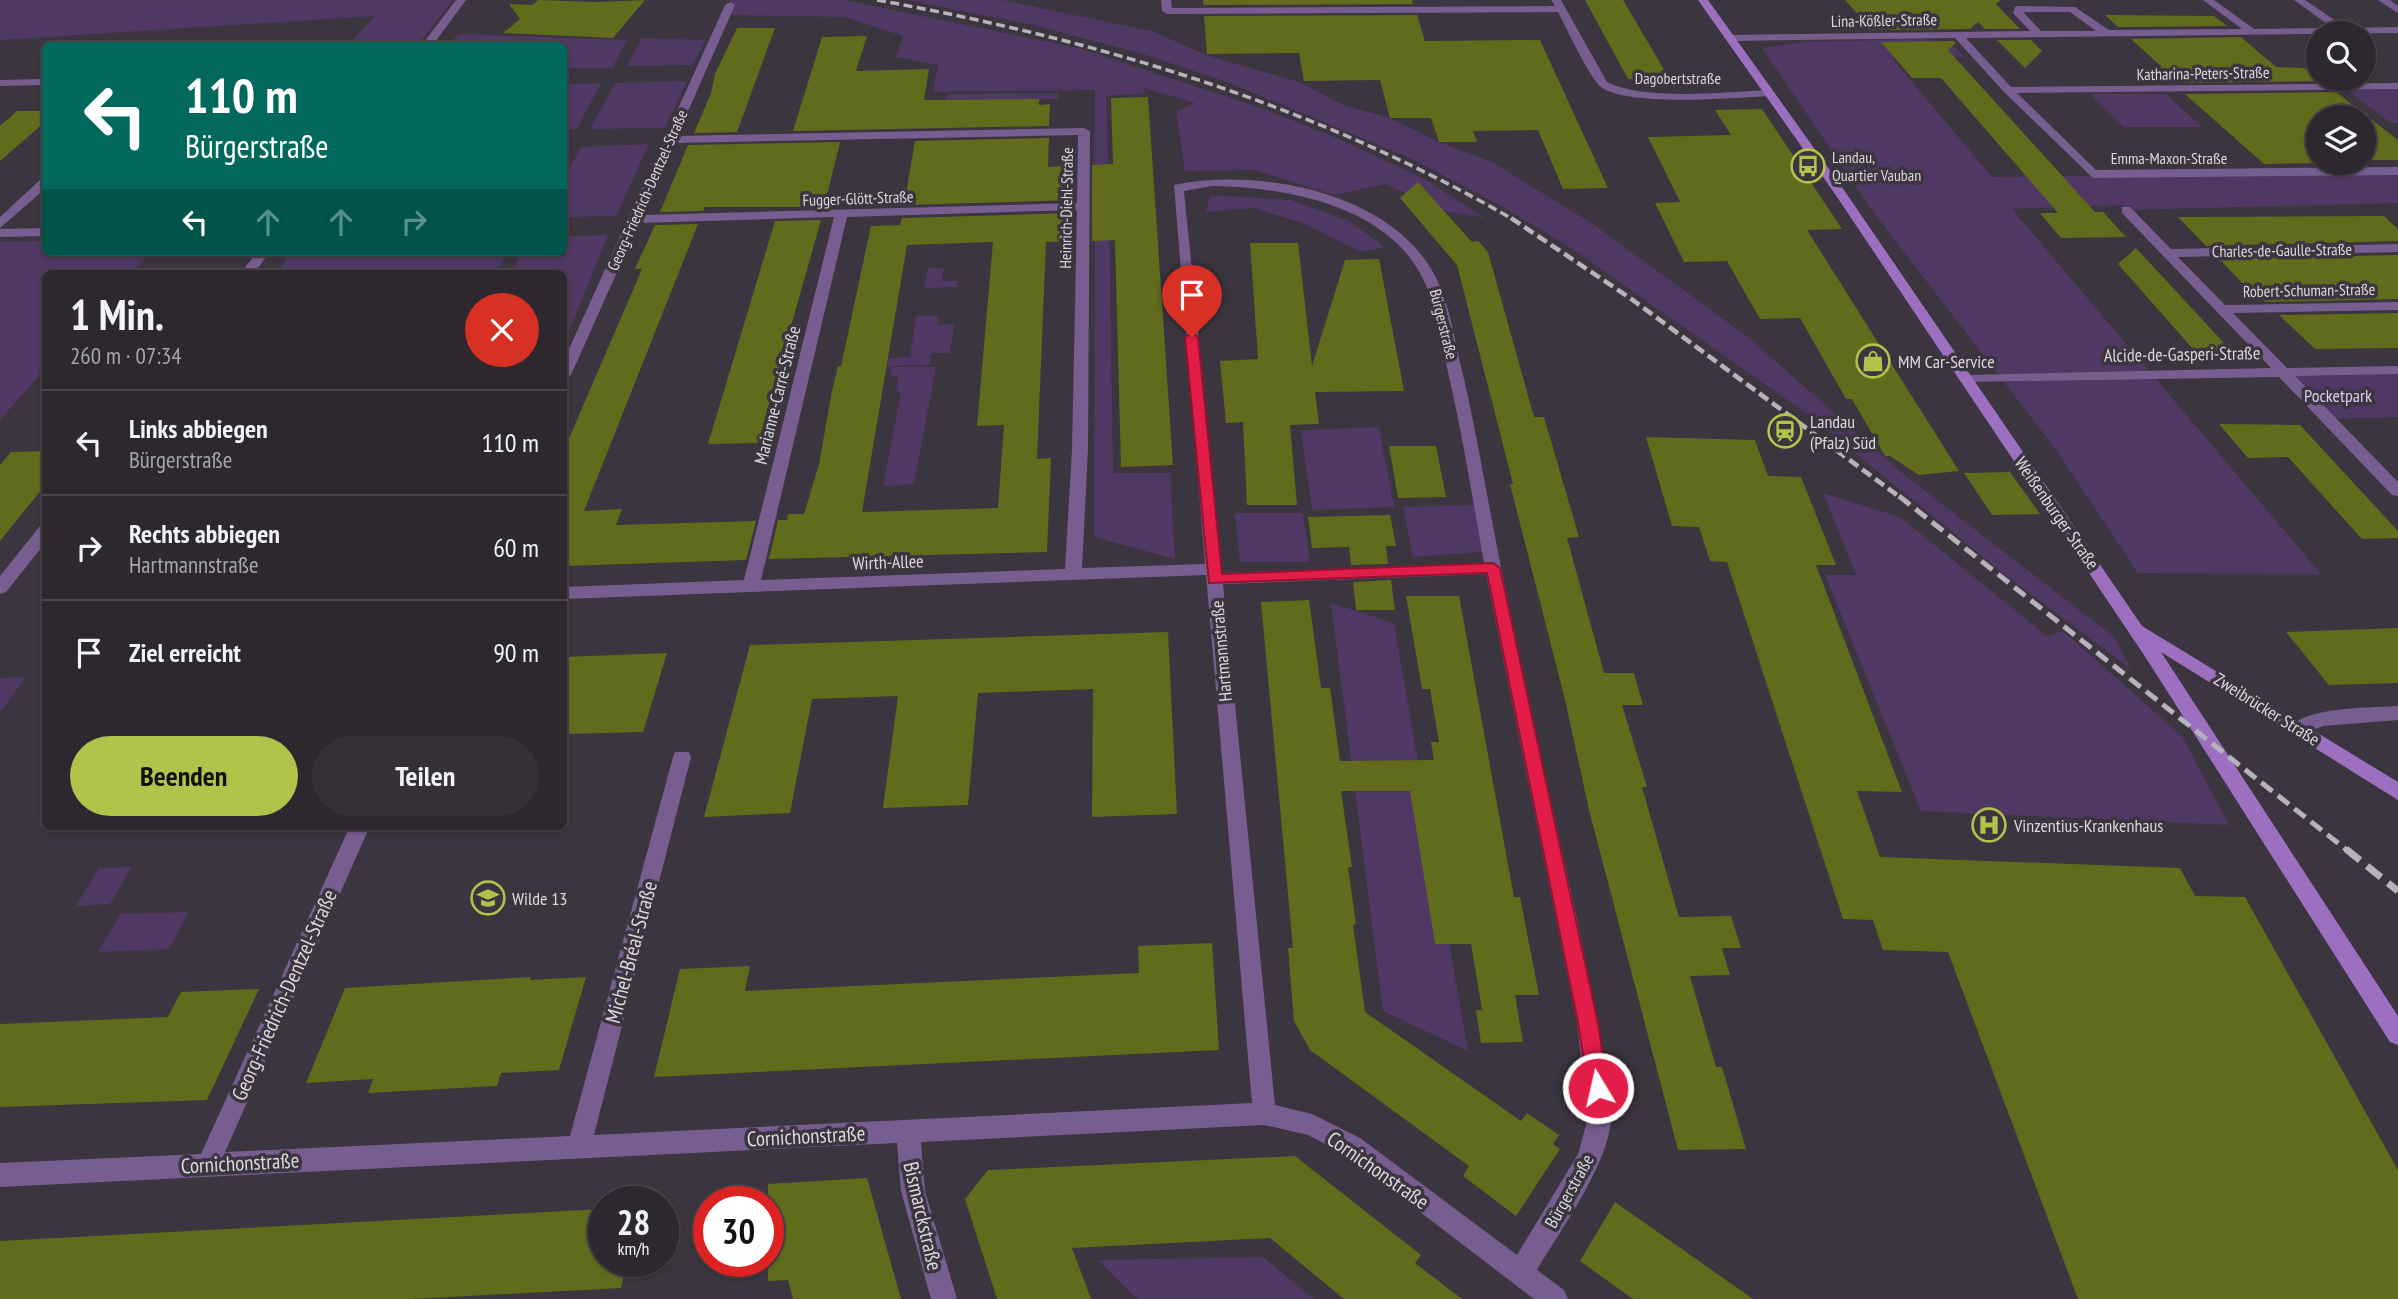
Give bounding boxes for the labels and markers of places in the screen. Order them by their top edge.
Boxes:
bus stop icon: Landau, Quartier Vauban [1789,147,1827,185]
place label: Landau, Quartier Vauban [1832,147,1921,185]
pin [1162,265,1222,337]
shop icon: MM Car-Service [1854,342,1892,380]
place label: MM Car-Service [1898,350,1995,373]
place label: Landau (Pfalz) Süd [1810,410,1876,454]
station icon: Landau (Pfalz) Süd [1766,412,1804,450]
hospital icon: Vinzentius-Krankenhaus [1970,806,2008,844]
place label: Vinzentius-Krankenhaus [2013,814,2163,837]
school or university icon: Wilde 13 [469,879,507,917]
place label: Wilde 13 [512,887,567,910]

